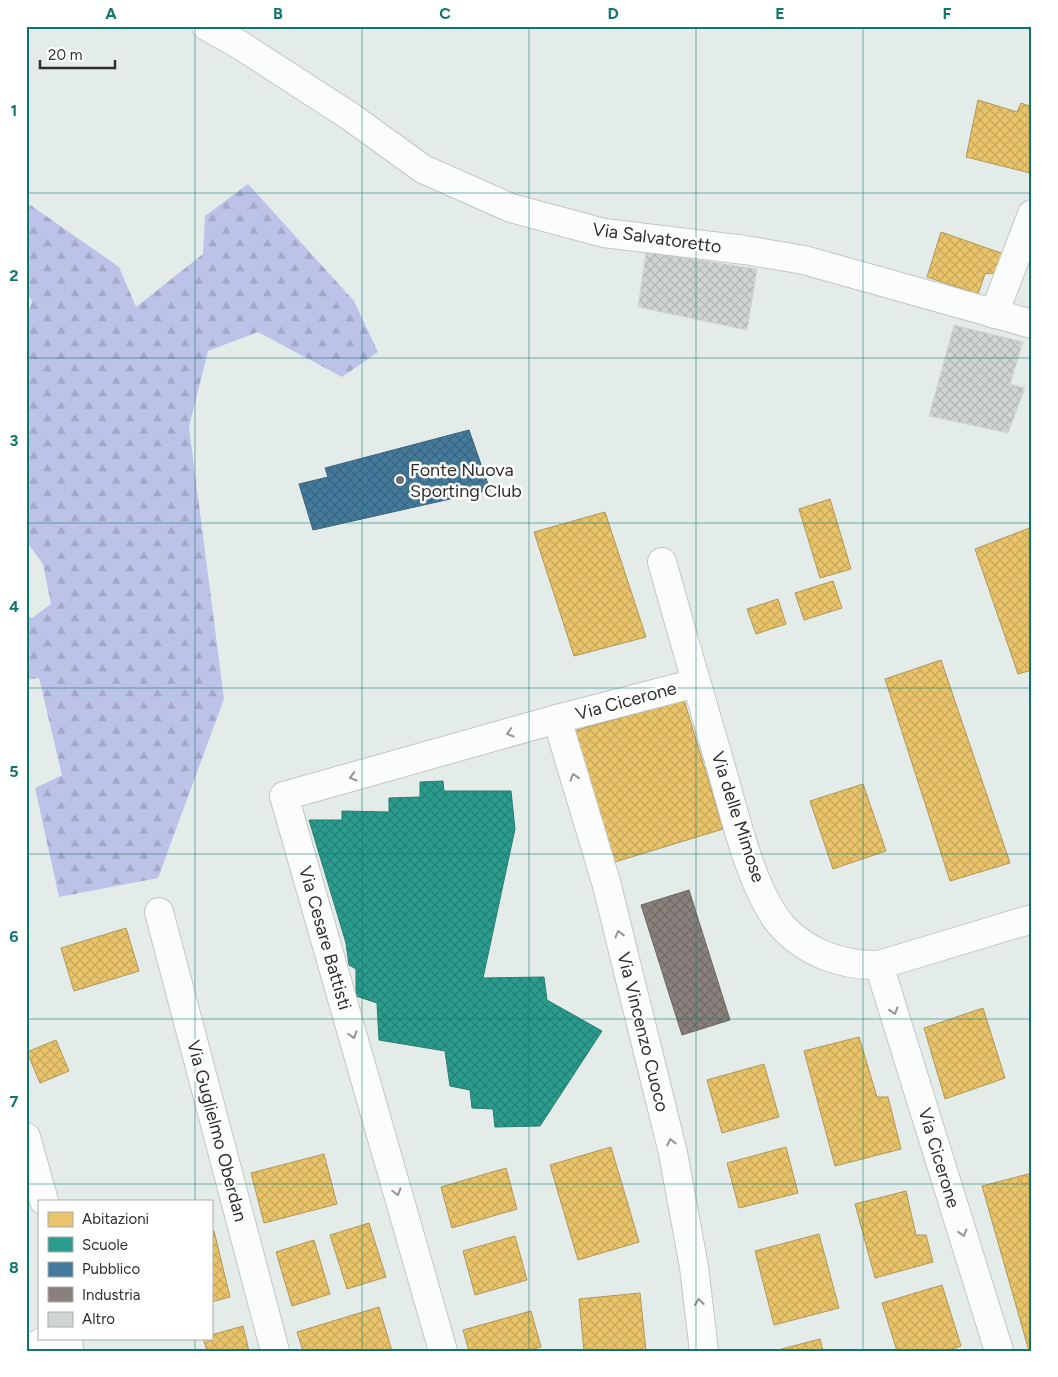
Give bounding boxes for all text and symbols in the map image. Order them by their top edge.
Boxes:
text: A [105,4,117,23]
text: B [273,4,283,23]
text: C [439,4,451,23]
text: D [607,4,619,23]
text: E [775,4,785,23]
text: F [943,4,952,23]
scale bar [40,38,115,70]
text: 20 m [48,46,82,64]
text: 1 [11,101,17,120]
street label: Via Salvatoretto [591,218,723,258]
text: 2 [9,266,19,285]
text: 3 [10,431,19,450]
place label: Fonte Nuova Sporting Club [410,459,522,502]
marker: Fonte Nuova Sporting Club [394,474,406,486]
text: 4 [9,597,19,616]
street label: Via Cicerone [573,677,679,725]
one-way arrow [506,727,514,737]
street label: Via delle Mimose [706,749,770,885]
text: 5 [9,762,19,781]
one-way arrow [349,771,358,782]
one-way arrow [570,774,580,782]
street label: Via Cesare Battisti [294,864,356,1012]
text: 6 [9,927,19,946]
one-way arrow [614,929,625,938]
street label: Via Vincenzo Cuoco [612,950,674,1114]
one-way arrow [888,1007,898,1015]
one-way arrow [347,1031,357,1039]
street label: Via Guglielmo Oberdan [182,1038,252,1224]
text: 7 [10,1092,19,1111]
street label: Via Cicerone [913,1105,965,1211]
one-way arrow [666,1139,676,1147]
one-way arrow [392,1187,402,1195]
legend [38,1200,212,1340]
text: Abitazioni [82,1210,149,1228]
one-way arrow [957,1229,967,1237]
text: Scuole [82,1236,128,1254]
text: 8 [9,1258,19,1277]
text: Pubblico [82,1260,140,1278]
text: Industria [82,1286,140,1304]
one-way arrow [694,1298,705,1306]
text: Altro [82,1310,115,1328]

